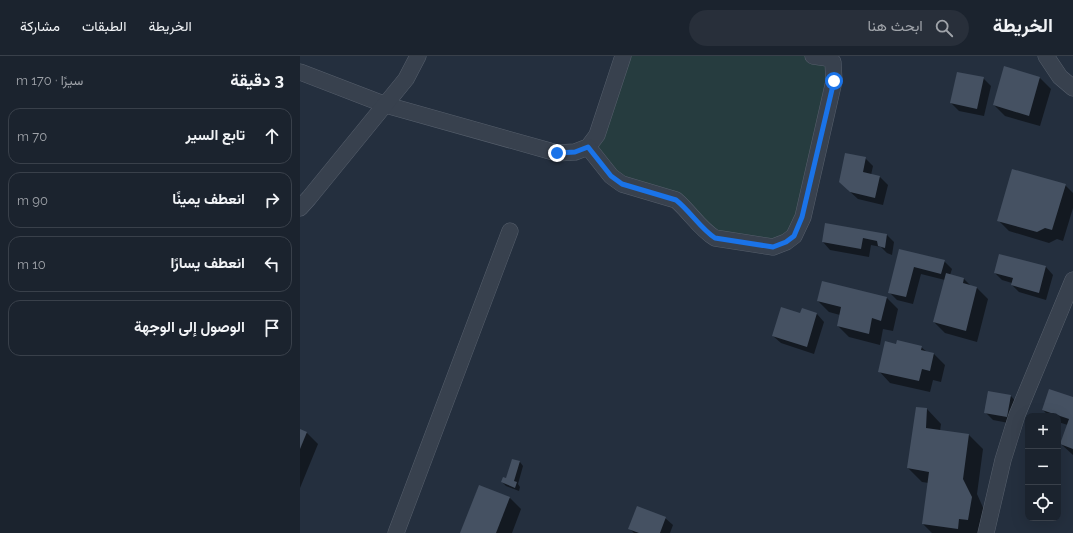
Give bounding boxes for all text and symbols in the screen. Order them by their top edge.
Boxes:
search box [689,10,969,46]
text: الخريطة [993,14,1053,36]
text: ابحث هنا [868,17,923,35]
icon: search [933,17,955,39]
text: مشاركة [20,18,60,34]
text: الطبقات [82,18,126,34]
text: الخريطة [148,18,192,34]
text: 3 دقيقة [230,70,284,90]
route start [825,72,843,90]
text: سيرًا · 170 m [16,73,83,88]
icon: ahead [261,125,283,147]
text: تابع السير [185,126,245,144]
text: 70 m [17,129,47,144]
route end [548,144,566,162]
icon: right [261,189,283,211]
text: انعطف يمينًا [172,190,245,208]
text: 90 m [17,193,48,208]
icon: left [261,253,283,275]
text: انعطف يسارًا [170,254,245,272]
text: 10 m [17,257,46,272]
icon: arrive [261,317,283,339]
text: الوصول إلى الوجهة [134,318,245,336]
map controls [1025,413,1061,521]
button: + [1025,413,1061,449]
button: − [1025,449,1061,485]
button: locate [1025,485,1061,521]

